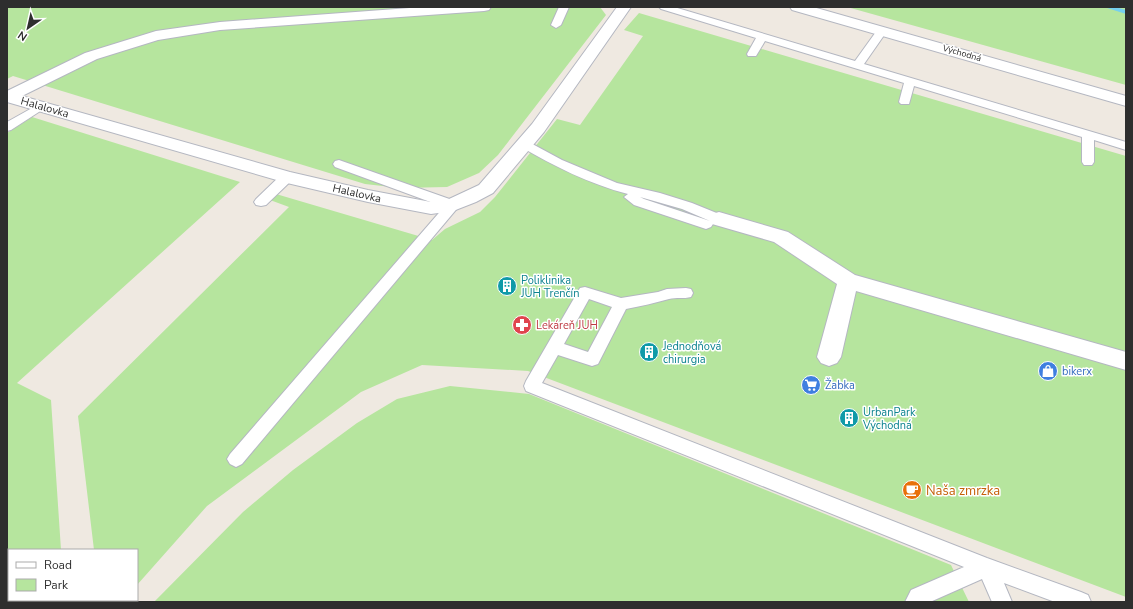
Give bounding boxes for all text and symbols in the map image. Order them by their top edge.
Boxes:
north arrow [8,8,48,48]
text: N [15,27,30,44]
street label: Východná [940,41,983,64]
street label: Halalovka [19,93,71,122]
street label: Halalovka [331,181,383,206]
place label: Poliklinika JUH Trenčín [520,273,579,301]
building icon: Poliklinika JUH Trenčín [496,275,518,297]
pharmacy icon: Lekáreň JUH [511,314,533,336]
place label: Lekáreň JUH [536,318,598,333]
place label: Jednodňová chirurgia [662,339,721,367]
building icon: Jednodňová chirurgia [638,341,660,363]
shop icon: bikerx [1037,360,1059,382]
place label: bikerx [1062,364,1092,379]
supermarket icon: Žabka [800,374,822,396]
place label: Žabka [825,377,855,393]
place label: UrbanPark Východná [862,405,916,433]
building icon: UrbanPark Východná [838,407,860,429]
cafe icon: Naša zmrzka [901,479,923,501]
place label: Naša zmrzka [926,482,1000,500]
legend [8,549,138,601]
text: Road [44,557,72,573]
text: Park [44,577,69,593]

